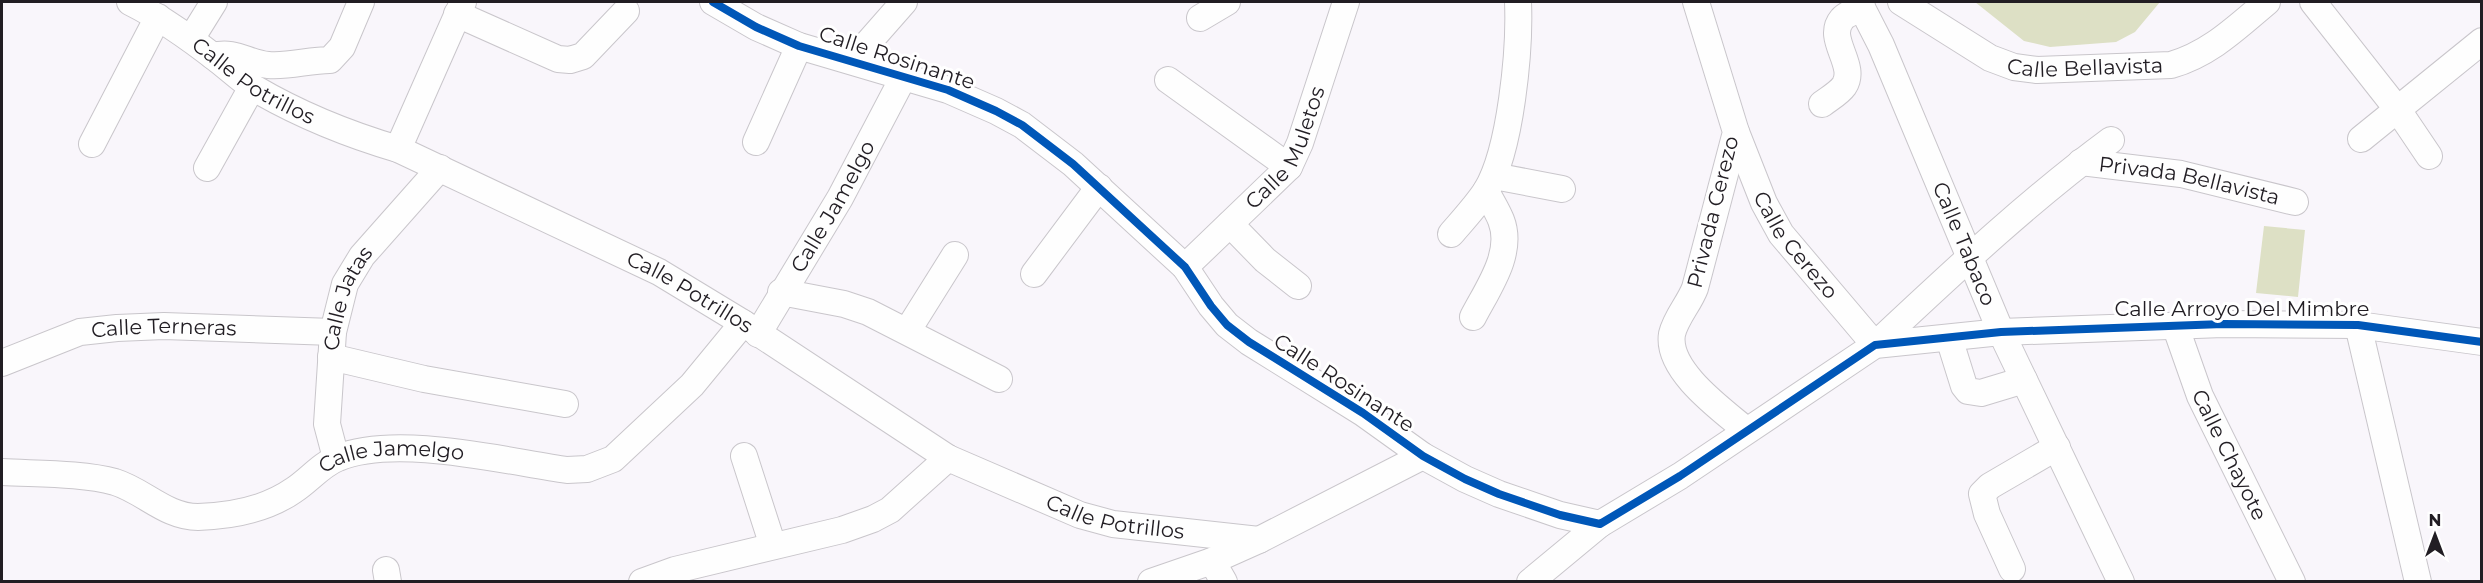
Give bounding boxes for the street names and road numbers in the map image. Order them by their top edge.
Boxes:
street label: Calle Rosinante [816,21,978,95]
street label: Calle Potrillos [187,32,319,129]
street label: Calle Bellavista [2005,52,2164,82]
street label: Calle Muletos [1240,83,1330,214]
street label: Privada Cerezo [1682,133,1743,290]
street label: Calle Jamelgo [785,136,880,277]
street label: Privada Bellavista [2097,151,2282,210]
street label: Calle Tabaco [1928,178,2002,309]
street label: Calle Cerezo [1749,188,1844,304]
street label: Calle Jatas [319,240,377,351]
street label: Calle Potrillos [623,246,758,338]
street label: Calle Arroyo Del Mimbre [2115,296,2369,321]
street label: Calle Terneras [90,313,237,343]
street label: Calle Rosinante [1269,328,1419,437]
street label: Calle Chayote [2187,385,2272,524]
street label: Calle Jamelgo [313,435,466,478]
street label: Calle Potrillos [1042,489,1186,544]

